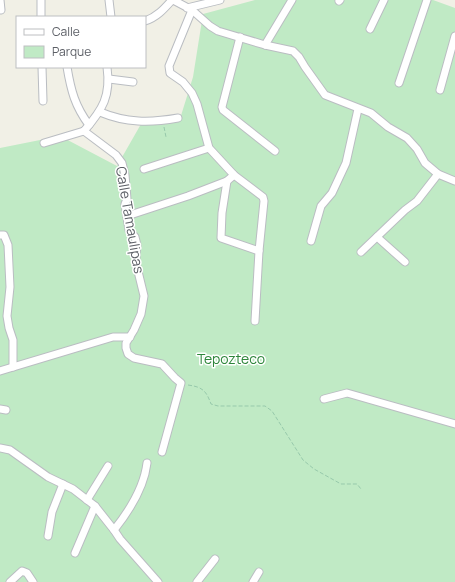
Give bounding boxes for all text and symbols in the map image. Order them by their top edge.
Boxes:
legend [16,16,146,68]
text: Calle [52,23,80,40]
text: Parque [52,43,91,60]
street label: Calle Tamaulipas [112,165,149,275]
park label: Tepozteco [197,349,265,368]

